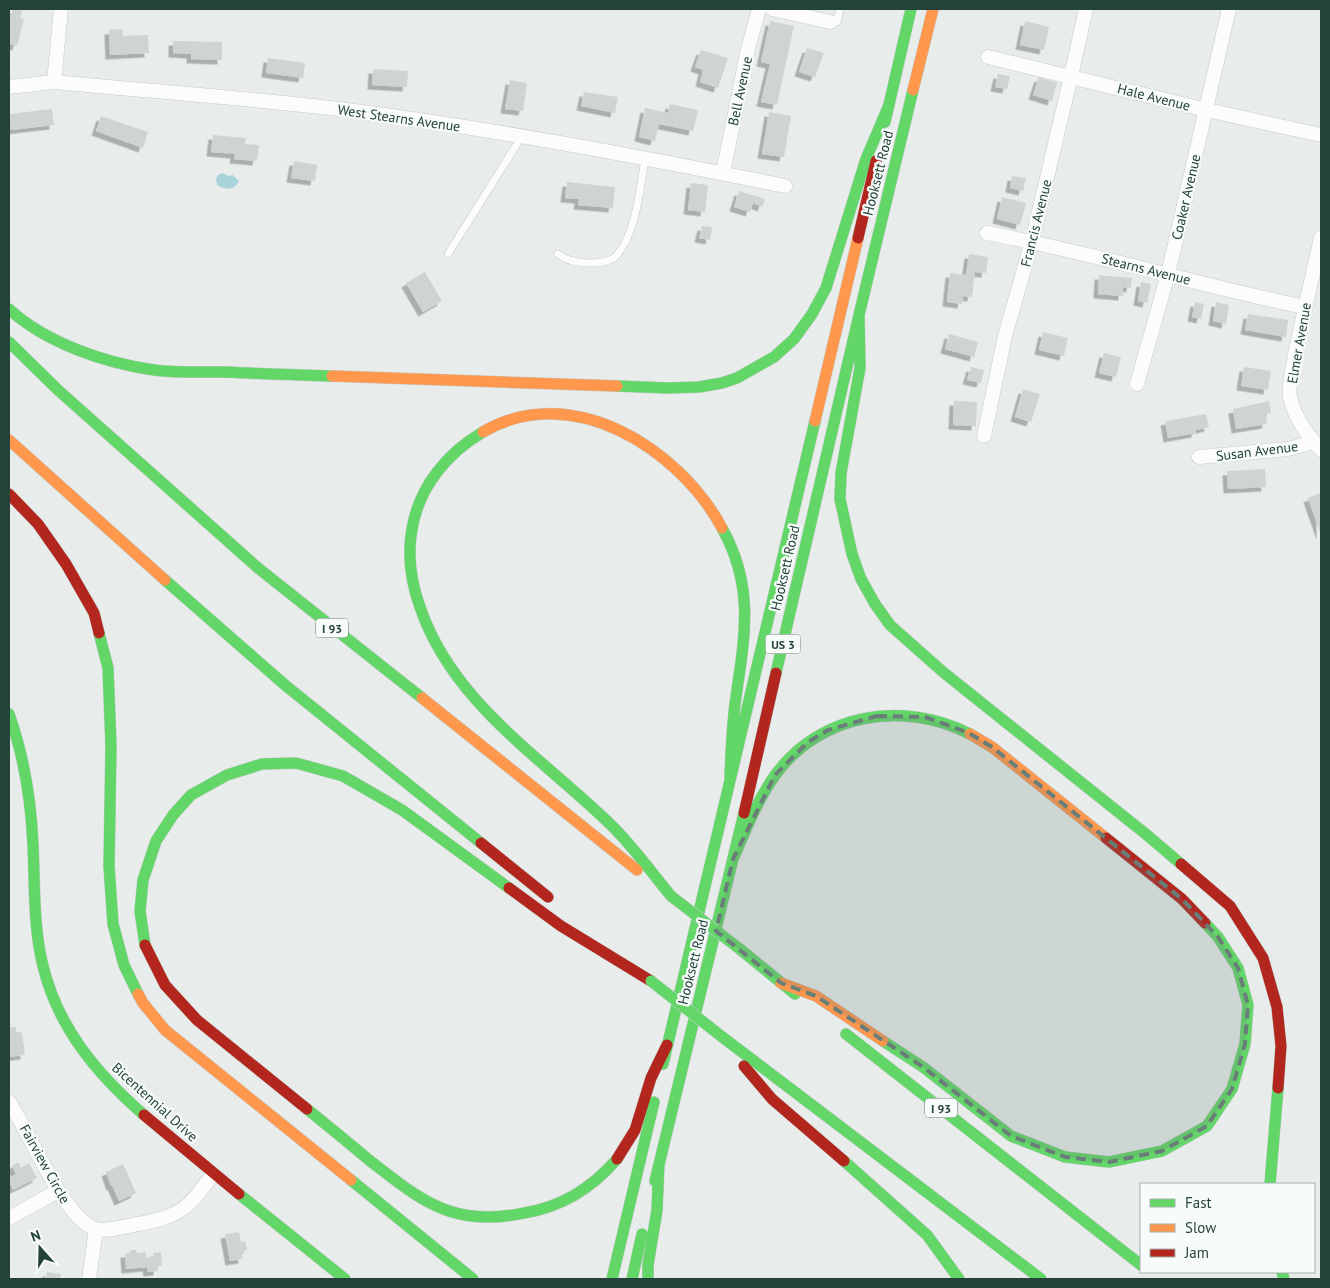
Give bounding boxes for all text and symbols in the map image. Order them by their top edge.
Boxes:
street label: Bell Avenue [724,55,756,127]
street label: Hale Avenue [1116,79,1192,115]
street label: West Stearns Avenue [336,100,462,136]
street label: Hooksett Road [859,129,897,217]
street label: Coaker Avenue [1167,152,1205,242]
street label: Francis Avenue [1016,177,1056,269]
street label: Stearns Avenue [1099,249,1193,289]
street label: Elmer Avenue [1283,301,1315,385]
street label: Susan Avenue [1215,437,1299,465]
street label: Hooksett Road [766,524,804,612]
road number: I 93 [316,618,348,638]
road number: US 3 [766,634,800,654]
street label: Hooksett Road [674,918,712,1006]
street label: Bicentennial Drive [108,1059,202,1145]
road number: I 93 [925,1098,957,1118]
street label: Fairview Circle [16,1121,74,1207]
legend [1140,1183,1315,1273]
text: Fast [1185,1193,1212,1212]
text: Slow [1185,1218,1216,1237]
north arrow [15,1223,65,1273]
text: N [28,1226,43,1246]
text: Jam [1184,1243,1209,1262]

